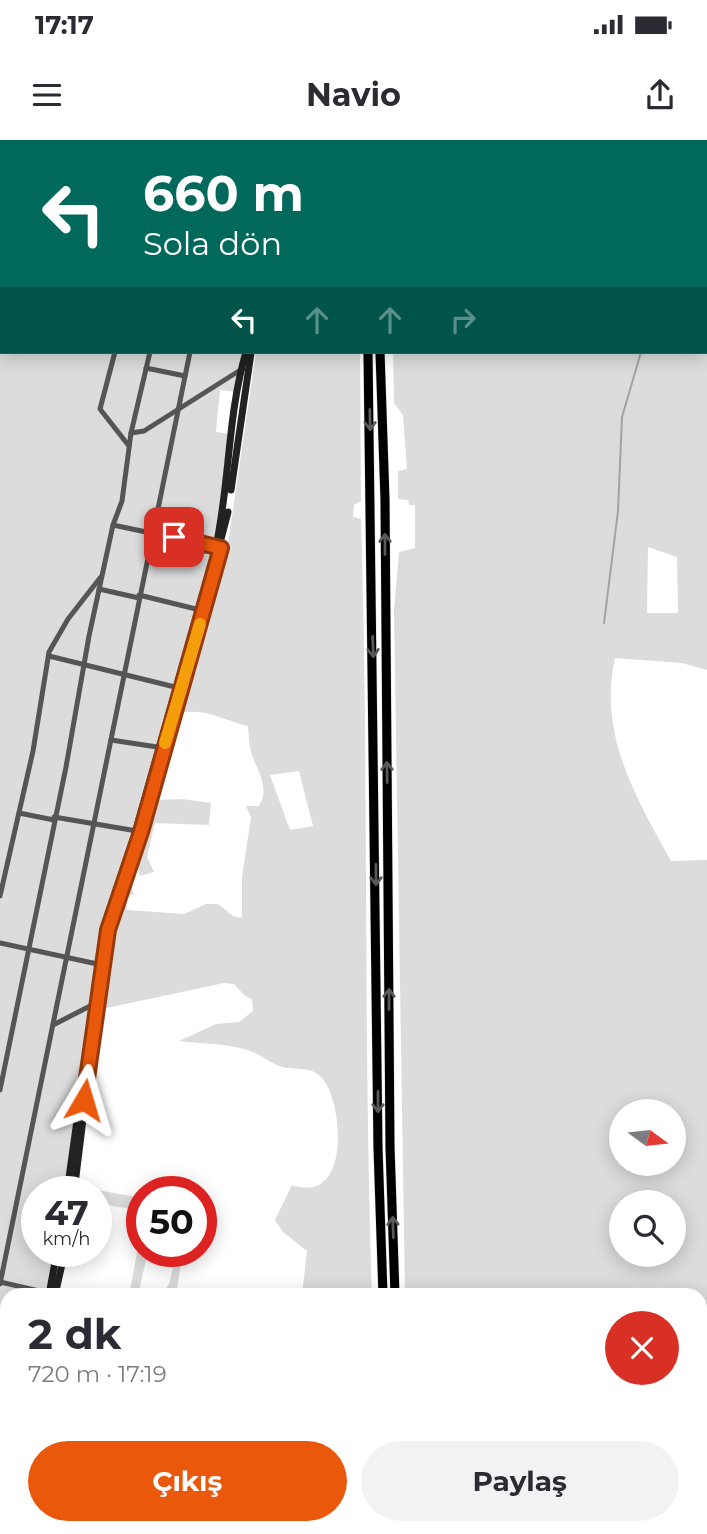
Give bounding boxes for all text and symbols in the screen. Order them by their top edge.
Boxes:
text: 17:17 [35,9,94,41]
text: Navio [306,75,401,114]
icon: menu [28,76,66,114]
icon: share [641,76,679,114]
text: 660 m [143,164,304,223]
icon: left [28,168,119,259]
text: Sola dön [143,224,282,263]
icon: left [225,301,263,339]
icon: ahead [298,301,336,339]
icon: ahead [371,301,409,339]
icon: right [444,301,482,339]
one-way arrow [363,408,376,431]
pin [144,507,204,567]
icon: arrive [155,518,193,556]
one-way arrow [378,533,391,556]
one-way arrow [367,636,380,659]
one-way arrow [380,761,394,784]
one-way arrow [369,863,383,886]
one-way arrow [382,988,396,1011]
position arrow [47,1063,121,1137]
one-way arrow [371,1091,385,1114]
north arrow [609,1099,686,1176]
map controls [609,1099,686,1267]
speed limit sign: 50 [126,1176,217,1267]
button: search [609,1190,686,1267]
text: 47 [44,1191,89,1234]
one-way arrow [387,1216,400,1239]
text: km/h [42,1228,91,1250]
text: 2 dk [28,1308,121,1360]
button: close [605,1311,679,1385]
text: 720 m · 17:19 [28,1360,167,1388]
button: Çıkış [28,1441,347,1521]
button: Paylaş [361,1441,679,1521]

